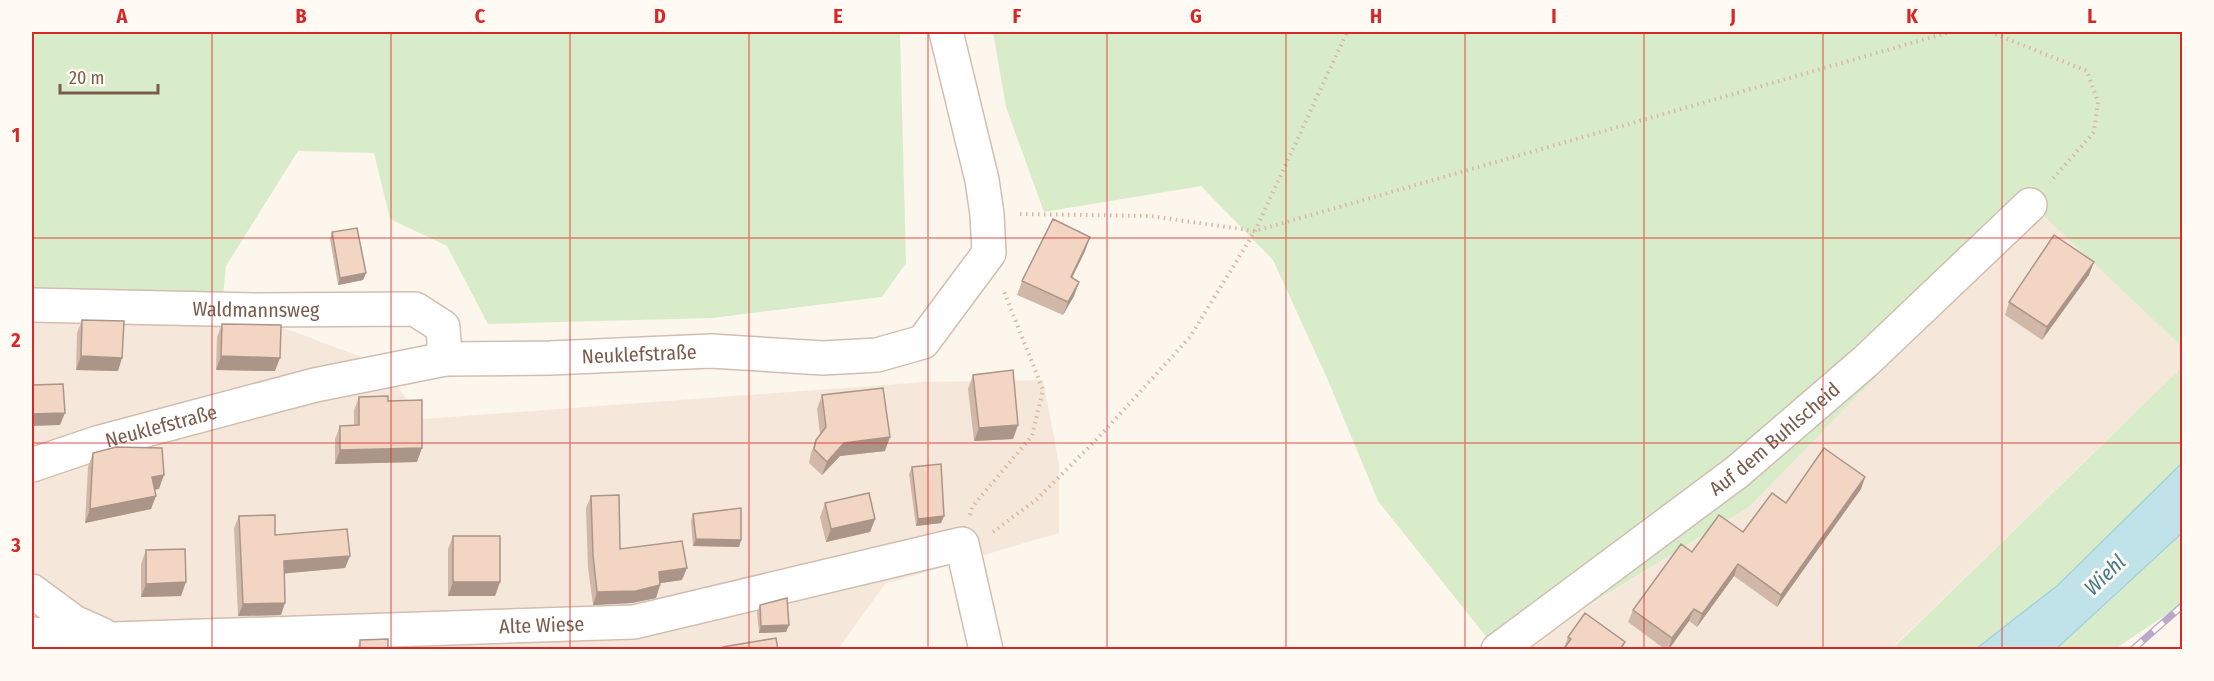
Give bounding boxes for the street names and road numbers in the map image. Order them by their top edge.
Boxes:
street label: Waldmannsweg [192,297,320,322]
street label: Neuklefstraße [581,340,697,369]
street label: Auf dem Buhlscheid [1705,377,1845,500]
street label: Neuklefstraße [103,400,220,452]
street label: Alte Wiese [499,612,584,638]

